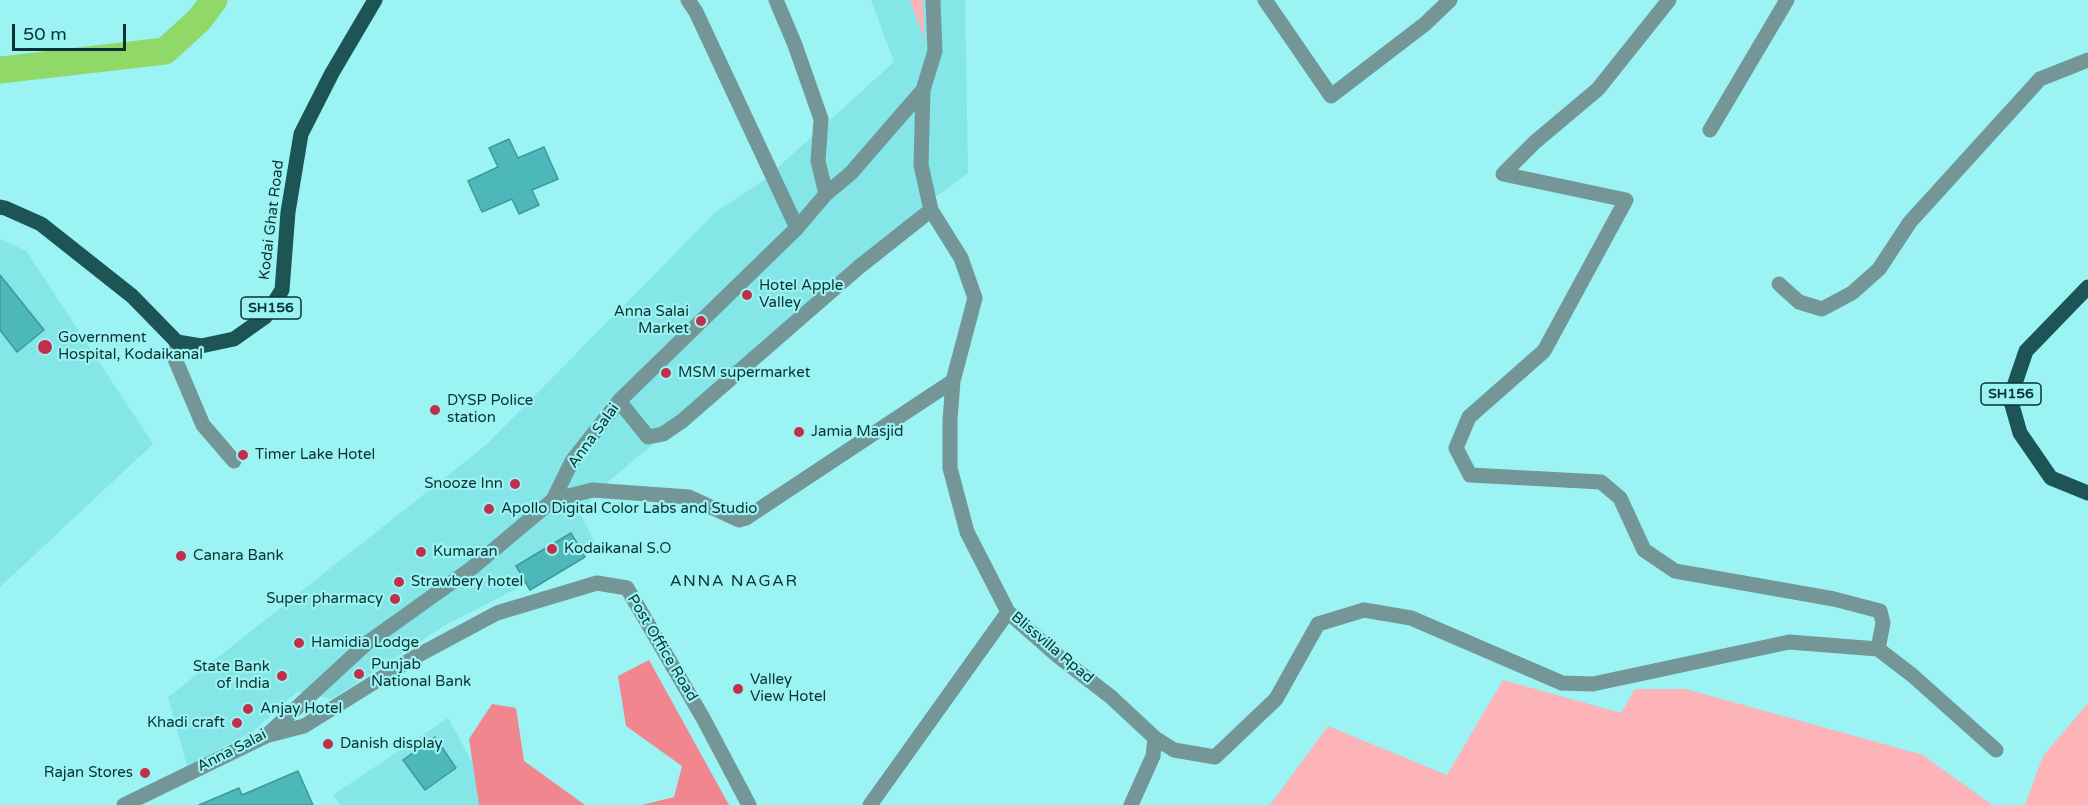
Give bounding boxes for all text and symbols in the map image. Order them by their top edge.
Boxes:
scale bar [15,12,129,50]
text: 50 m [23,23,67,45]
street label: Kodai Ghat Road [256,159,288,281]
place label: Hotel Apple Valley [759,277,843,312]
marker: Hotel Apple Valley [740,288,754,302]
road number: SH156 [241,297,301,319]
place label: Anna Salai Market [614,303,689,338]
marker: Anna Salai Market [694,314,708,328]
place label: Government Hospital, Kodaikanal [58,329,203,364]
marker: Government Hospital, Kodaikanal [36,338,54,356]
place label: MSM supermarket [678,364,810,382]
marker: MSM supermarket [659,366,673,380]
road number: SH156 [1981,383,2041,405]
place label: DYSP Police station [447,392,533,427]
street label: Anna Salai [565,400,623,472]
marker: DYSP Police station [428,403,442,417]
place label: Jamia Masjid [811,423,903,441]
marker: Jamia Masjid [792,425,806,439]
place label: Timer Lake Hotel [255,446,375,464]
marker: Timer Lake Hotel [236,448,250,462]
place label: Snooze Inn [424,475,503,493]
marker: Snooze Inn [508,477,522,491]
place label: Apollo Digital Color Labs and Studio [501,500,757,518]
marker: Apollo Digital Color Labs and Studio [482,502,496,516]
place label: Kodaikanal S.O [564,540,671,558]
marker: Kodaikanal S.O [545,542,559,556]
place label: Kumaran [433,543,498,561]
marker: Kumaran [414,545,428,559]
place label: Canara Bank [193,547,284,565]
marker: Canara Bank [174,549,188,563]
district label: ANNA NAGAR [670,572,798,592]
place label: Strawbery hotel [411,573,523,591]
marker: Strawbery hotel [392,575,406,589]
place label: Super pharmacy [266,590,383,608]
street label: Post Office Road [623,591,701,705]
marker: Super pharmacy [388,592,402,606]
street label: Blissvilla Rpad [1007,608,1097,688]
place label: Hamidia Lodge [311,634,419,652]
marker: Hamidia Lodge [292,636,306,650]
place label: Punjab National Bank [371,656,471,691]
place label: State Bank of India [193,658,270,693]
marker: Punjab National Bank [352,667,366,681]
marker: State Bank of India [275,669,289,683]
place label: Valley View Hotel [750,671,826,706]
marker: Valley View Hotel [731,682,745,696]
place label: Anjay Hotel [260,700,342,718]
marker: Anjay Hotel [241,702,255,716]
place label: Khadi craft [147,714,225,732]
marker: Khadi craft [230,716,244,730]
street label: Anna Salai [194,726,270,776]
place label: Danish display [340,735,443,753]
marker: Danish display [321,737,335,751]
place label: Rajan Stores [44,764,133,782]
marker: Rajan Stores [138,766,152,780]

